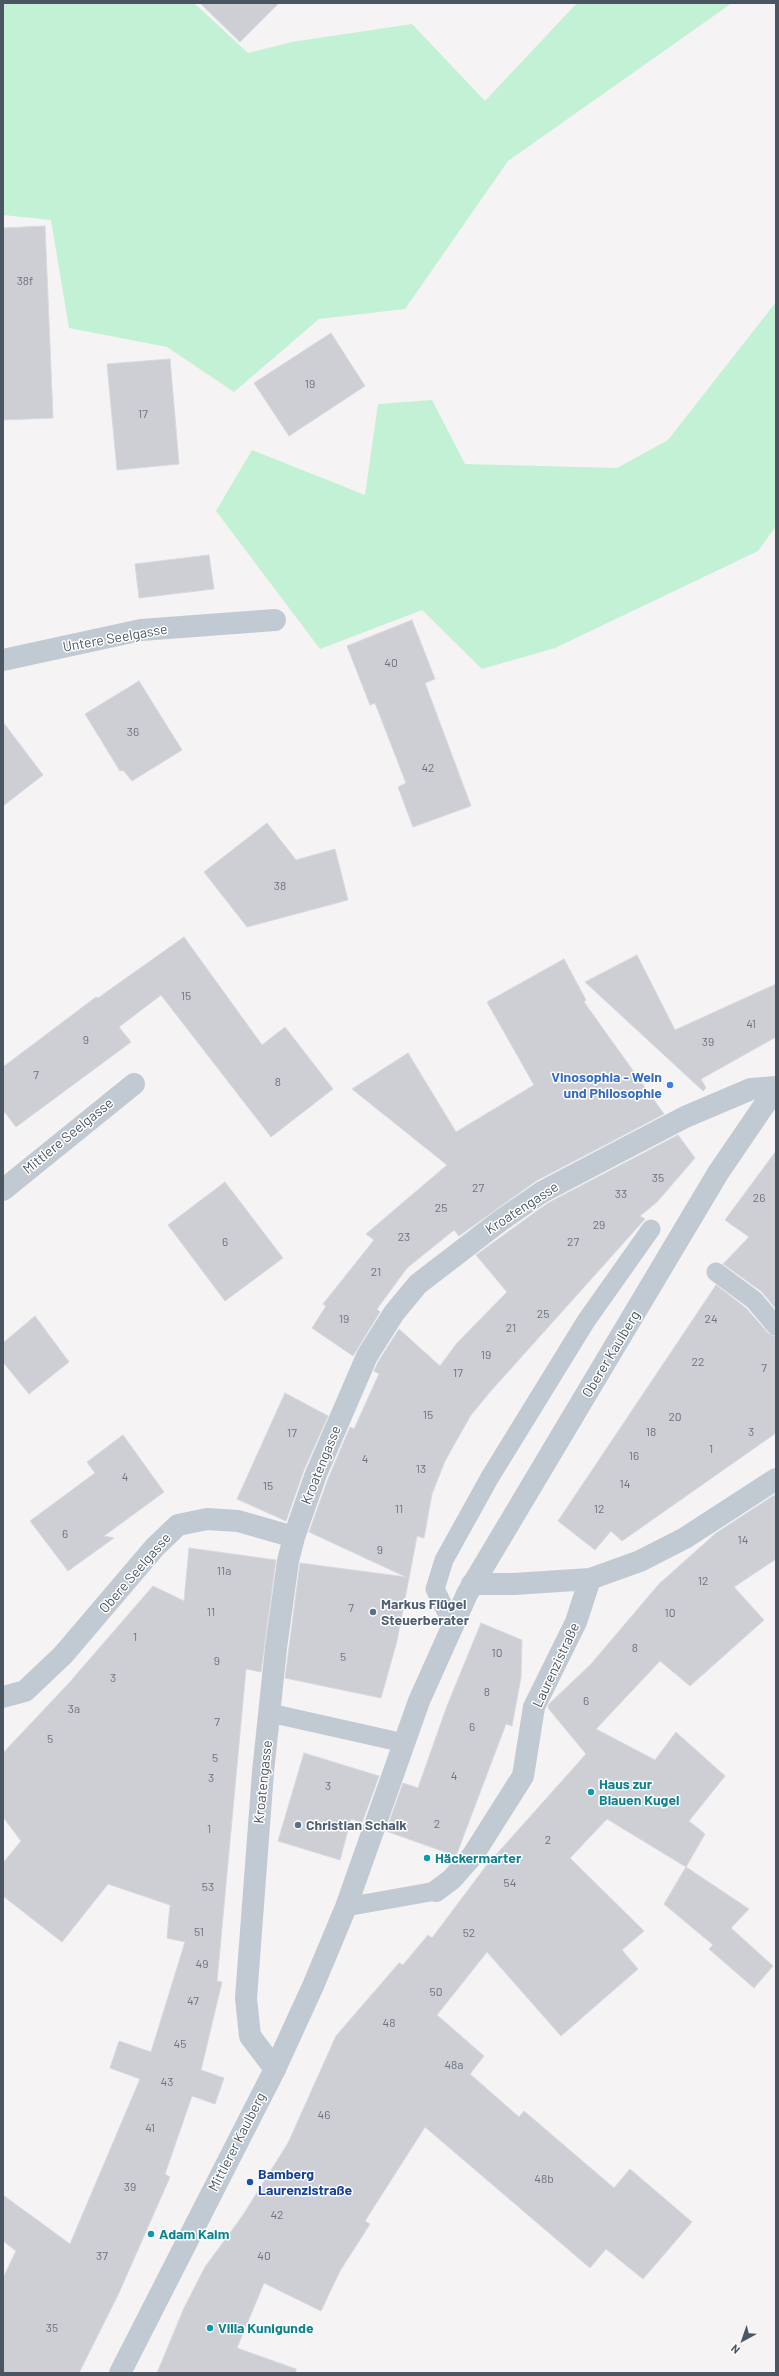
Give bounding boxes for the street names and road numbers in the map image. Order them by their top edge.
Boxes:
street label: Untere Seelgasse [61,621,169,655]
street label: Mittlere Seelgasse [19,1094,117,1178]
street label: Kroatengasse [482,1178,562,1238]
street label: Oberer Kaulberg [579,1308,643,1400]
street label: Kroatengasse [298,1423,344,1507]
street label: Obere Seelgasse [96,1529,174,1617]
street label: Laurenzistraße [529,1620,583,1710]
street label: Kroatengasse [250,1740,276,1824]
street label: Mittlerer Kaulberg [205,2090,269,2194]

